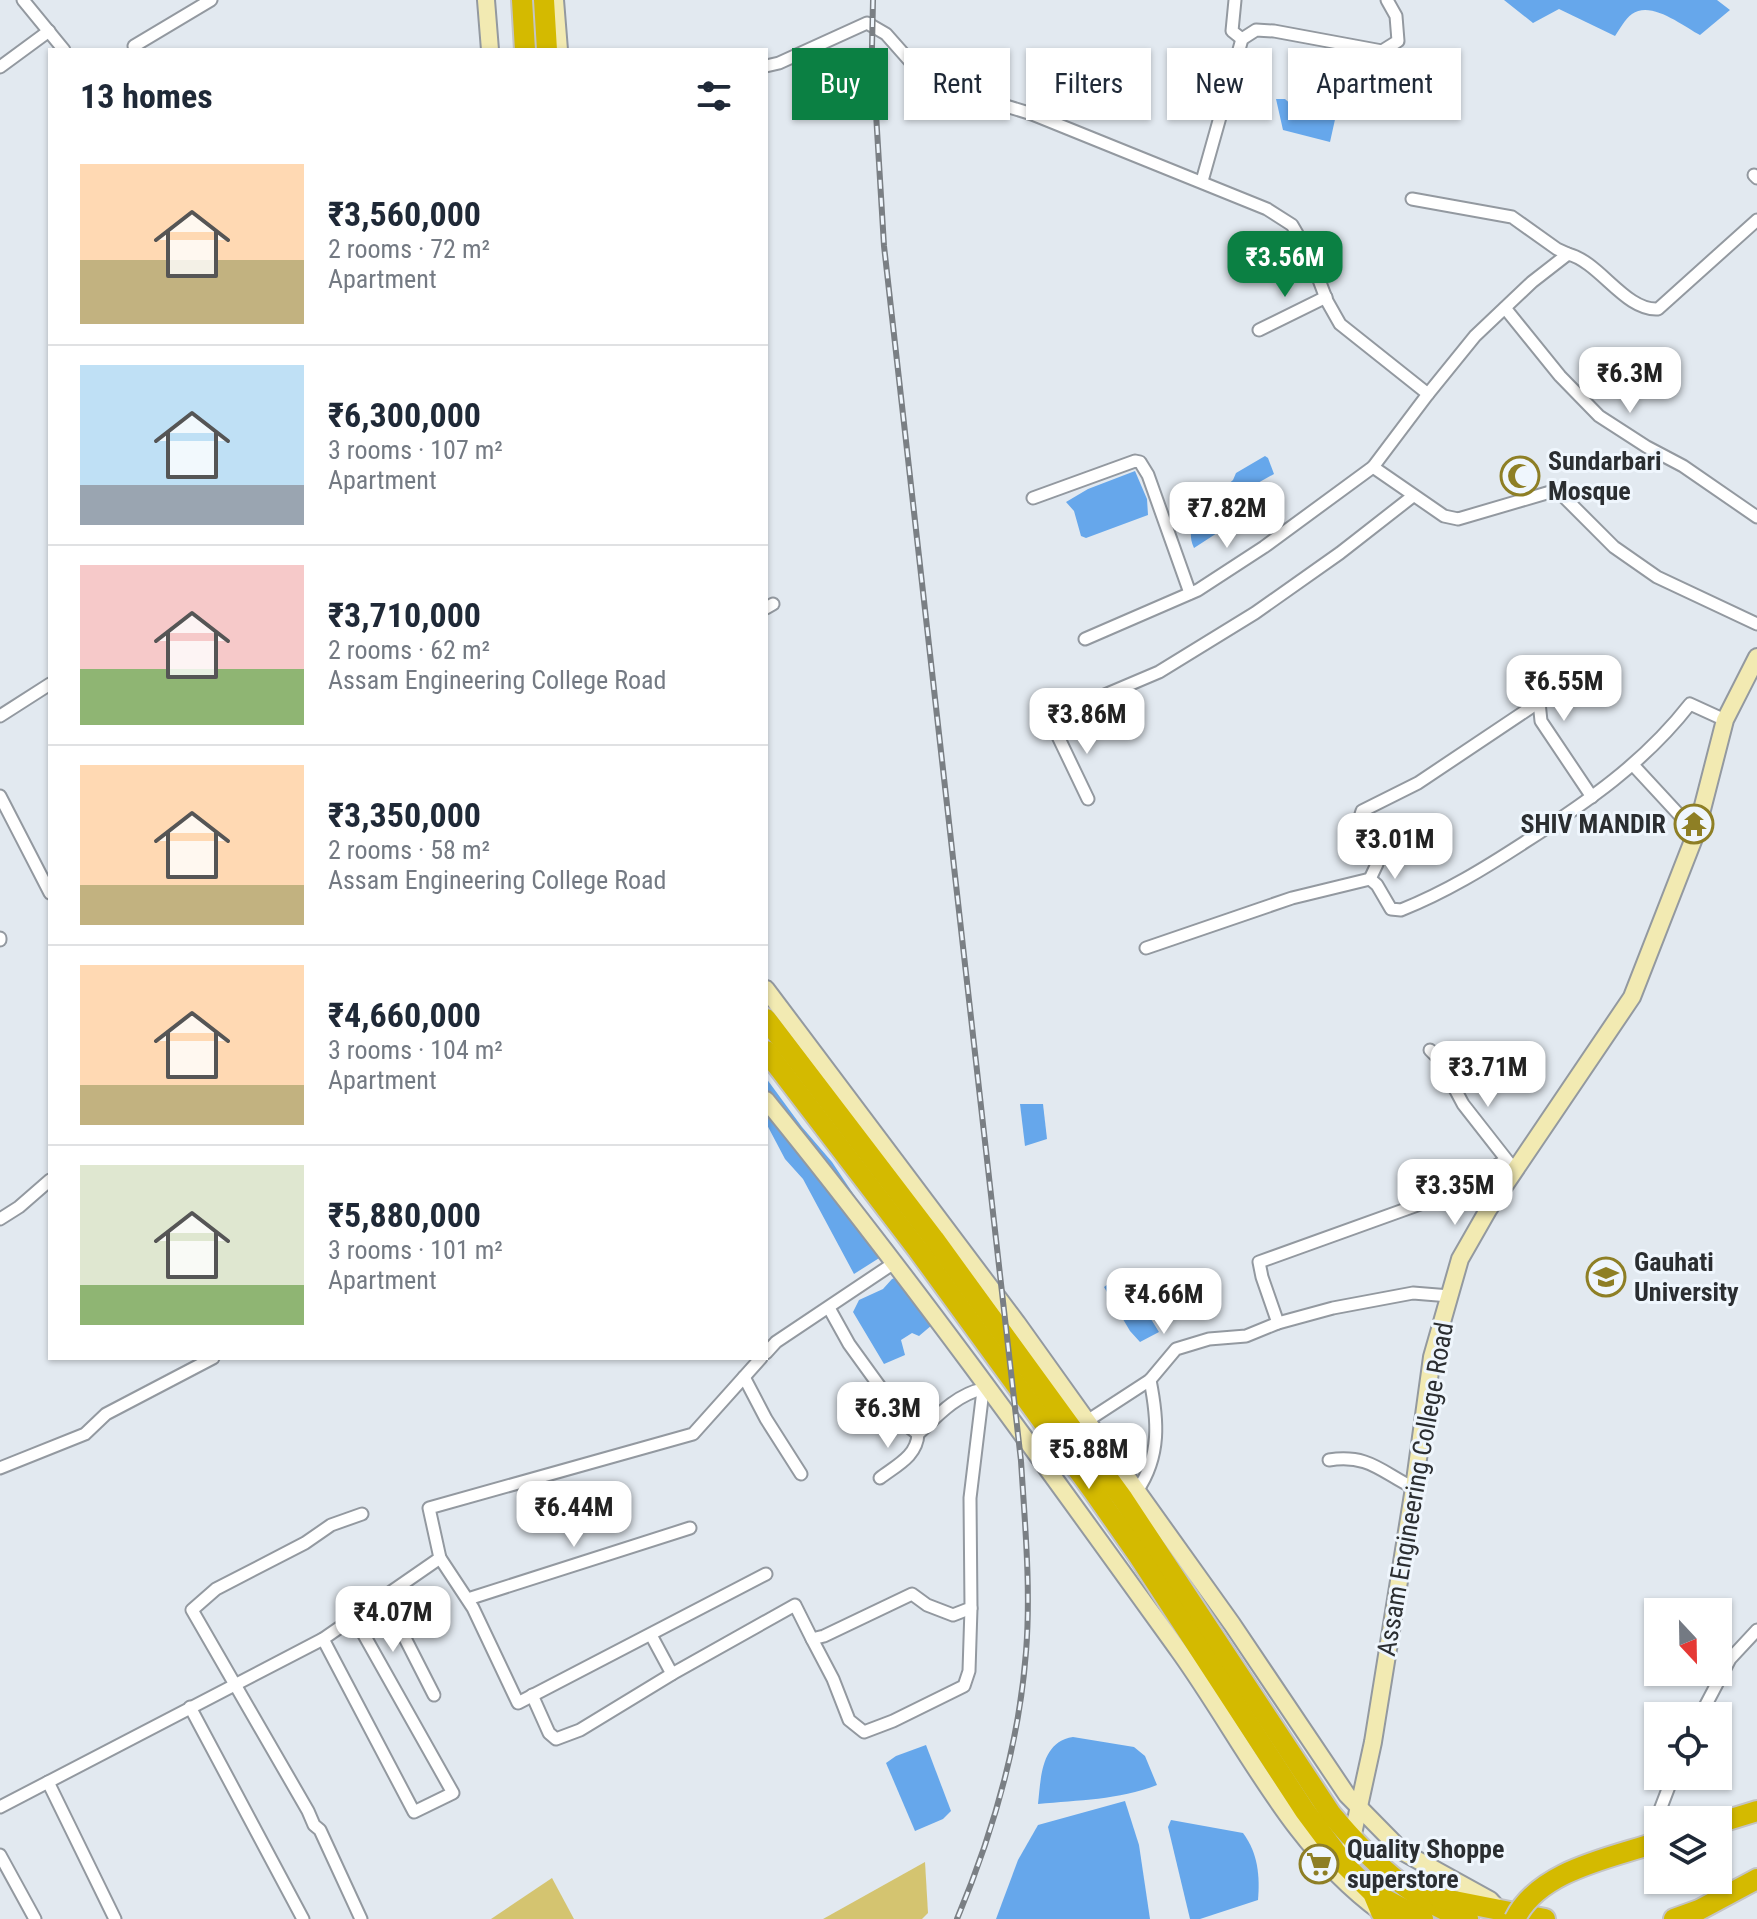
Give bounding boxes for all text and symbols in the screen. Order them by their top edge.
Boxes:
chip: Buy [792,48,888,120]
chip: Rent [904,48,1010,120]
chip: Filters [1026,48,1151,120]
chip: New [1167,48,1272,120]
chip: Apartment [1288,48,1461,120]
icon: filters [692,74,736,118]
text: 13 homes [80,76,213,116]
text: ₹3,560,000 [328,194,481,234]
icon: home [144,196,240,292]
pin: ₹3.56M [1220,231,1350,299]
text: 2 rooms · 72 m² [328,234,490,264]
text: ₹3.56M [1246,242,1325,272]
text: Apartment [328,264,437,294]
pin: ₹6.3M [1574,347,1686,415]
text: ₹6.3M [1597,358,1663,388]
text: ₹6,300,000 [328,395,481,435]
icon: home [144,397,240,493]
text: 3 rooms · 107 m² [328,435,503,465]
place label: Sundarbari Mosque [1548,446,1662,506]
mosque icon: Sundarbari Mosque [1499,455,1541,497]
text: Apartment [328,465,437,495]
pin: ₹7.82M [1162,482,1292,550]
text: ₹7.82M [1188,493,1267,523]
text: ₹3,710,000 [328,595,481,635]
icon: home [144,597,240,693]
text: 2 rooms · 62 m² [328,635,490,665]
pin: ₹6.55M [1499,655,1629,723]
text: Assam Engineering College Road [328,665,666,695]
text: ₹6.55M [1525,666,1604,696]
pin: ₹3.86M [1022,688,1152,756]
text: ₹3.86M [1048,699,1127,729]
text: ₹3,350,000 [328,795,481,835]
icon: home [144,797,240,893]
temple icon: SHIV MANDIR [1673,803,1715,845]
place label: SHIV MANDIR [1520,809,1666,839]
pin: ₹3.01M [1330,813,1460,881]
text: ₹3.01M [1356,824,1435,854]
text: 2 rooms · 58 m² [328,835,490,865]
text: Assam Engineering College Road [328,865,666,895]
text: ₹4,660,000 [328,995,481,1035]
icon: home [144,997,240,1093]
text: 3 rooms · 104 m² [328,1035,503,1065]
pin: ₹3.71M [1423,1041,1553,1109]
text: ₹3.71M [1449,1052,1528,1082]
text: Apartment [328,1065,437,1095]
pin: ₹3.35M [1390,1159,1520,1227]
text: ₹3.35M [1416,1170,1495,1200]
text: ₹5,880,000 [328,1195,481,1235]
icon: home [144,1197,240,1293]
text: 3 rooms · 101 m² [328,1235,503,1265]
place label: Gauhati University [1634,1247,1739,1307]
school or university icon: Gauhati University [1585,1256,1627,1298]
text: Apartment [328,1265,437,1295]
pin: ₹4.66M [1099,1268,1229,1336]
text: ₹4.66M [1125,1279,1204,1309]
street label: Assam Engineering College Road [1371,1320,1459,1658]
pin: ₹6.3M [832,1382,944,1450]
text: ₹6.3M [855,1393,921,1423]
pin: ₹5.88M [1024,1423,1154,1491]
text: ₹5.88M [1050,1434,1129,1464]
pin: ₹6.44M [509,1481,639,1549]
text: ₹6.44M [535,1492,614,1522]
pin: ₹4.07M [328,1586,458,1654]
text: ₹4.07M [354,1597,433,1627]
north arrow [1644,1598,1732,1686]
map controls [1644,1598,1732,1894]
button: locate [1644,1702,1732,1790]
button: layers [1644,1806,1732,1894]
place label: Quality Shoppe superstore [1347,1834,1504,1894]
supermarket icon: Quality Shoppe superstore [1298,1843,1340,1885]

